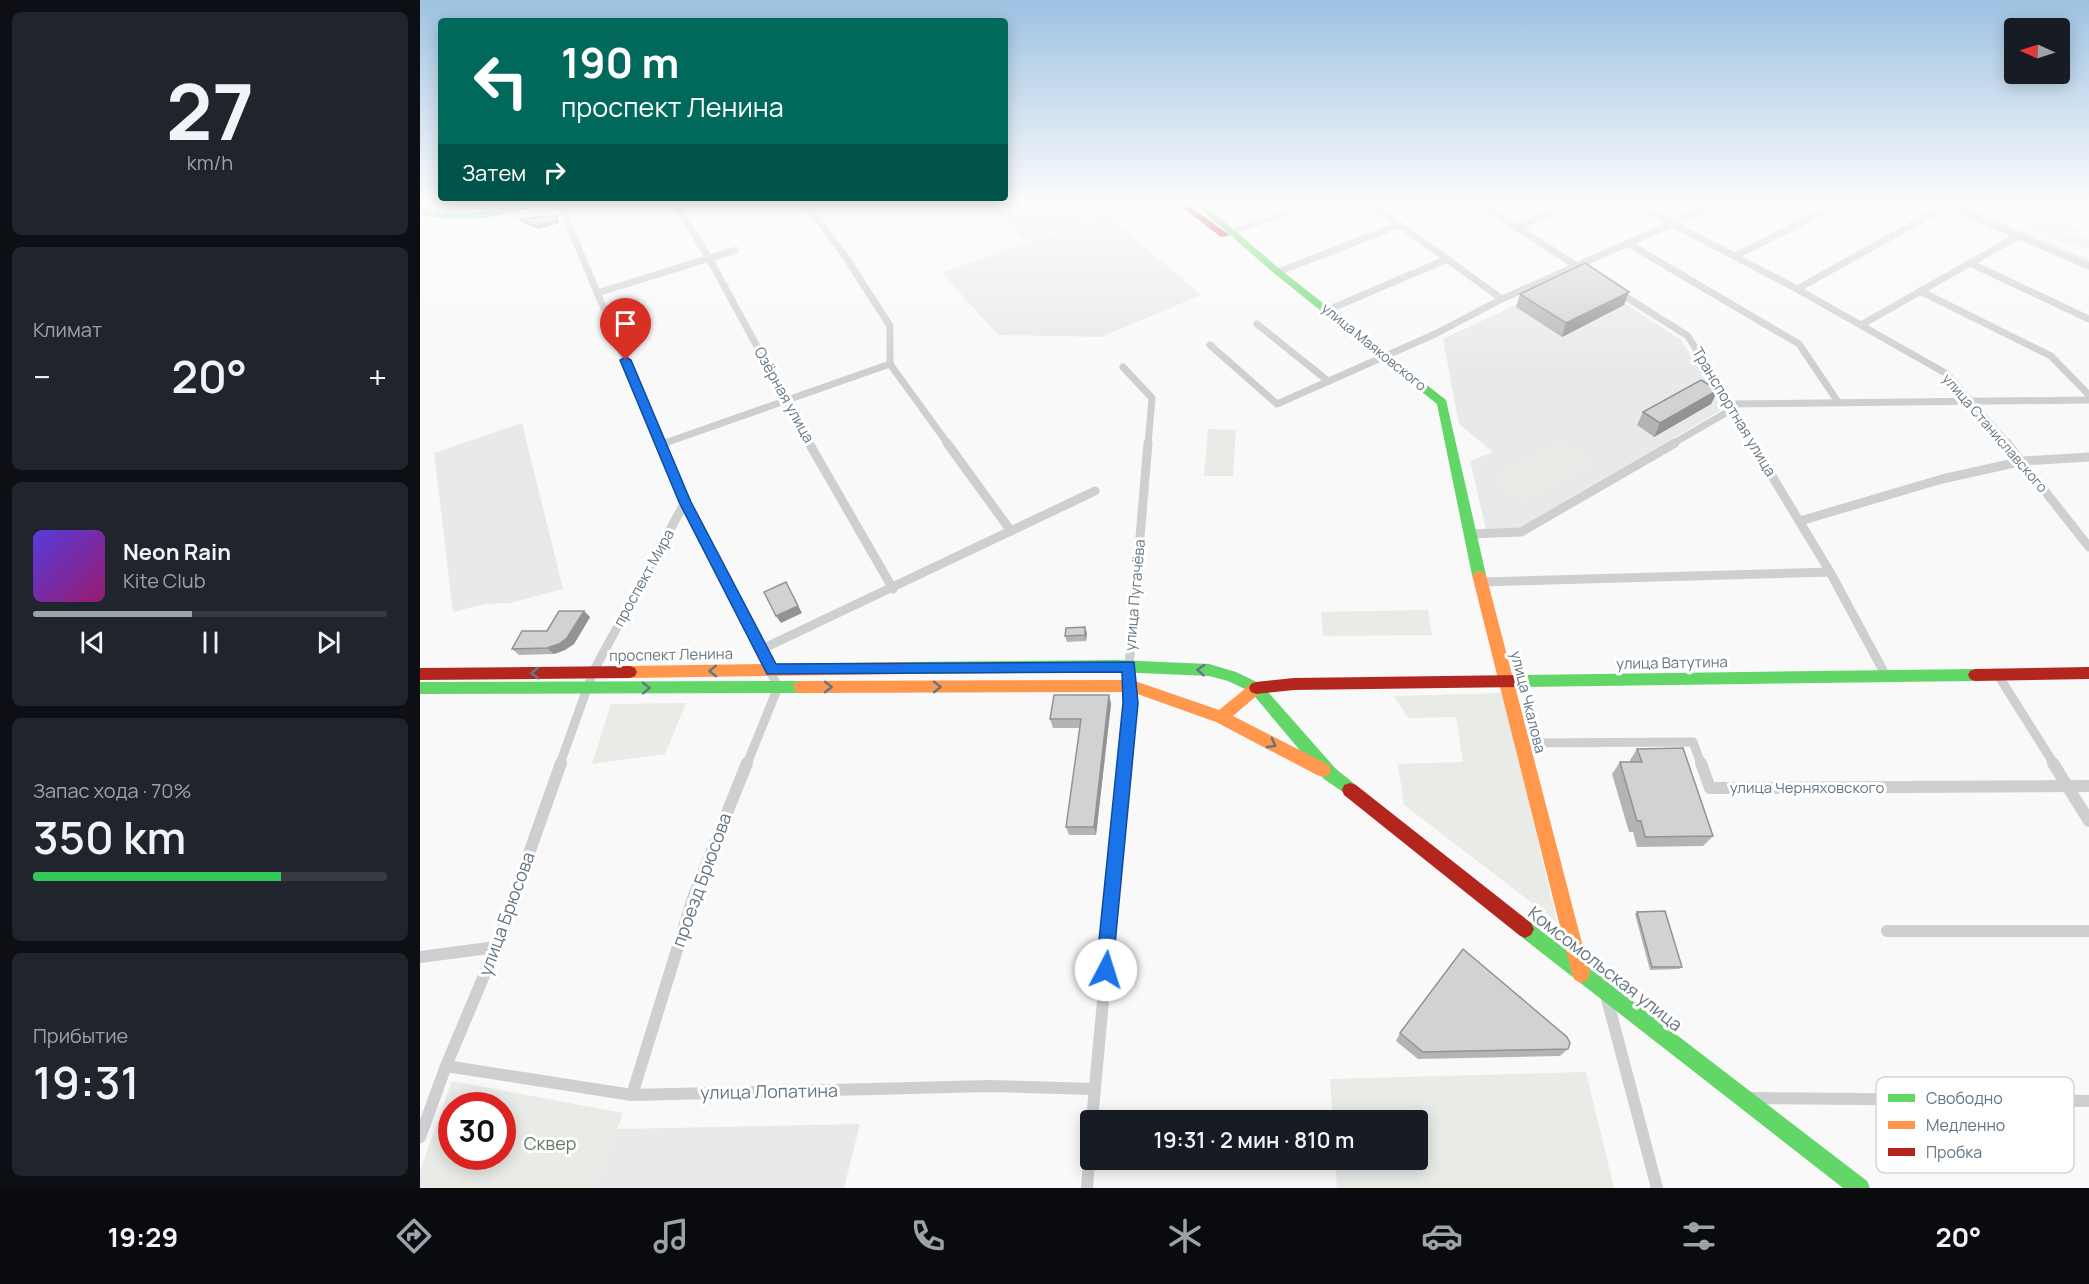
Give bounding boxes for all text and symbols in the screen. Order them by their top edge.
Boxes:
north arrow [2004,18,2070,84]
map controls [2004,18,2070,84]
text: 190 m [561,33,679,91]
icon: left [462,42,540,120]
text: 27 [166,57,254,163]
text: проспект Ленина [561,88,784,125]
text: km/h [187,149,233,176]
icon: right [538,156,571,189]
text: Затем [462,158,526,188]
pin [600,298,651,360]
street label: улица Маяковского [1318,298,1431,395]
icon: arrive [609,307,642,340]
text: Климат [33,316,102,343]
street label: Озёрная улица [749,343,819,446]
street label: Транспортная улица [1687,343,1781,480]
text: 20° [172,345,247,407]
text: − [33,354,51,399]
text: + [368,354,387,399]
street label: улица Станиславского [1938,369,2052,496]
street label: проспект Мира [608,525,679,630]
text: Neon Rain [123,537,231,567]
street label: улица Пугачёва [1119,538,1150,652]
text: Kite Club [123,567,206,594]
icon: previous [76,626,109,659]
icon: pause [194,626,227,659]
icon: next [312,626,345,659]
street label: проспект Ленина [609,643,733,666]
street label: улица Чкалова [1506,649,1551,755]
street label: улица Ватутина [1616,651,1728,674]
one-way arrow [1197,663,1206,676]
one-way arrow [709,664,718,677]
one-way arrow [530,667,539,679]
one-way arrow [824,681,833,693]
one-way arrow [933,681,942,693]
one-way arrow [642,682,651,694]
one-way arrow [1266,737,1277,748]
text: Запас хода · 70% [33,777,191,804]
street label: улица Черняховского [1730,777,1884,798]
text: 350 km [33,806,186,868]
street label: проезд Брюсова [666,809,736,950]
street label: улица Брюсова [473,848,540,979]
street label: Комсомольская улица [1523,900,1688,1036]
position arrow [1074,938,1138,1002]
text: Прибытие [33,1022,128,1049]
text: 19:31 [33,1051,139,1113]
legend [1876,1077,2074,1173]
street label: улица Лопатина [700,1078,838,1104]
text: Свободно [1926,1087,2003,1109]
speed limit sign: 30 [438,1092,516,1170]
text: Медленно [1926,1114,2005,1136]
text: 19:31 · 2 мин · 810 m [1154,1125,1354,1155]
park label: Сквер [524,1131,576,1155]
text: Пробка [1926,1141,1982,1163]
icon: directions [393,1215,435,1257]
icon: music [650,1215,692,1257]
icon: phone [907,1215,949,1257]
icon: climate [1164,1215,1206,1257]
icon: car [1421,1215,1463,1257]
icon: filters [1678,1215,1720,1257]
text: 19:29 [108,1218,178,1255]
text: 20° [1935,1218,1981,1255]

